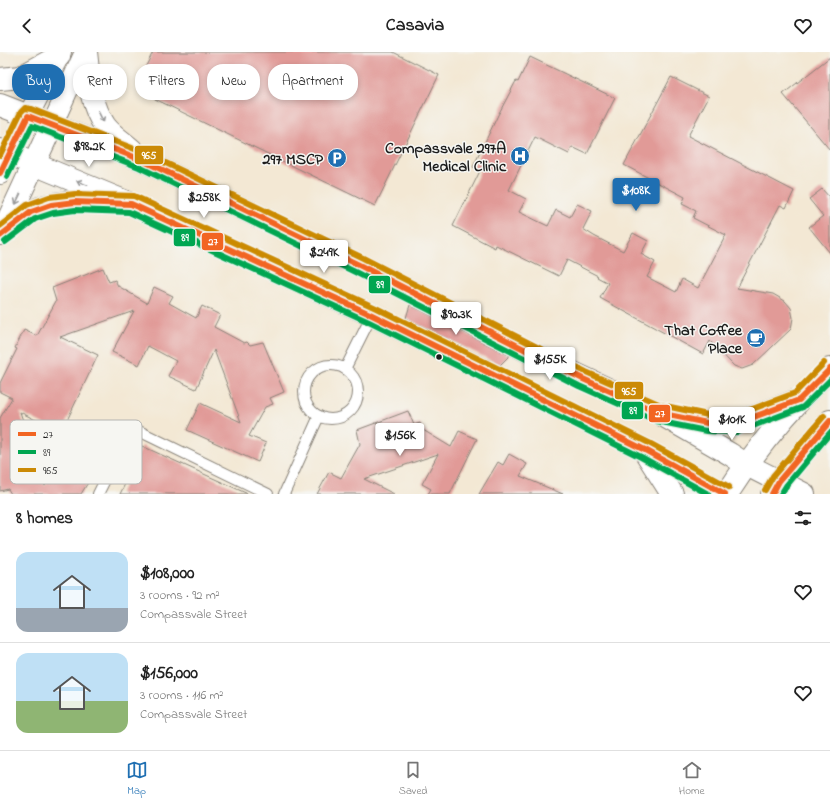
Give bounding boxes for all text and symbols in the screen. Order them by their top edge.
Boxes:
text: Casavia [386,13,444,39]
icon: back [16,15,38,37]
icon: heart [792,15,814,37]
chip: Buy [12,64,65,100]
chip: Rent [73,64,127,100]
chip: Filters [135,64,199,100]
chip: New [207,64,260,100]
chip: Apartment [268,64,358,100]
one-way arrow [98,110,105,122]
pin: $98.2K [56,134,122,168]
text: $98.2K [73,137,105,156]
place label: Compassvale 297A Medical Clinic [385,137,507,179]
line badge: 965 [134,145,164,165]
hospital icon: Compassvale 297A Medical Clinic [509,145,531,167]
parking icon: 297 MSCP [326,147,348,169]
text: 965 [141,148,157,164]
place label: 297 MSCP [262,148,324,172]
pin: $108K [608,178,664,212]
one-way arrow [77,179,89,187]
text: $108K [622,181,650,200]
pin: $258K [176,185,232,219]
text: $258K [188,188,220,207]
one-way arrow [14,193,21,205]
line badge: 89 [173,228,196,247]
text: 89 [180,230,189,246]
line badge: 27 [201,232,224,251]
text: 27 [207,234,218,250]
pin: $249K [296,240,352,274]
text: $249K [309,243,339,262]
line badge: 89 [368,275,391,294]
text: 89 [375,277,384,293]
pin: $90.3K [423,302,489,336]
text: $90.3K [440,305,472,324]
place label: That Coffee Place [664,319,743,361]
cafe icon: That Coffee Place [745,327,767,349]
pin: $155K [522,347,578,381]
text: $155K [533,350,567,369]
unlabelled marker [434,352,444,362]
line badge: 965 [614,381,644,400]
text: 965 [621,384,637,400]
line badge: 89 [621,401,644,420]
text: 89 [628,403,637,419]
line badge: 27 [648,404,671,423]
text: 27 [654,406,665,422]
pin: $101K [704,407,760,441]
text: $101K [718,410,746,429]
legend [10,420,142,484]
pin: $156K [372,423,428,457]
text: $156K [384,426,416,445]
text: 27 [43,427,53,443]
text: 89 [43,445,51,461]
text: 965 [43,463,57,479]
text: 8 homes [16,506,73,531]
icon: filters [792,507,814,529]
text: $108,000 [140,561,194,586]
icon: home [48,568,96,616]
icon: heart [792,581,814,603]
text: 3 rooms · 92 m² [140,586,220,605]
text: Compassvale Street [140,605,247,624]
text: $156,000 [140,661,198,686]
icon: home [48,669,96,717]
icon: heart [792,682,814,704]
text: 3 rooms · 116 m² [140,686,223,705]
text: Compassvale Street [140,705,247,724]
tab: Map [126,759,148,799]
tab: Saved [399,759,428,799]
tab: Home [679,759,704,799]

